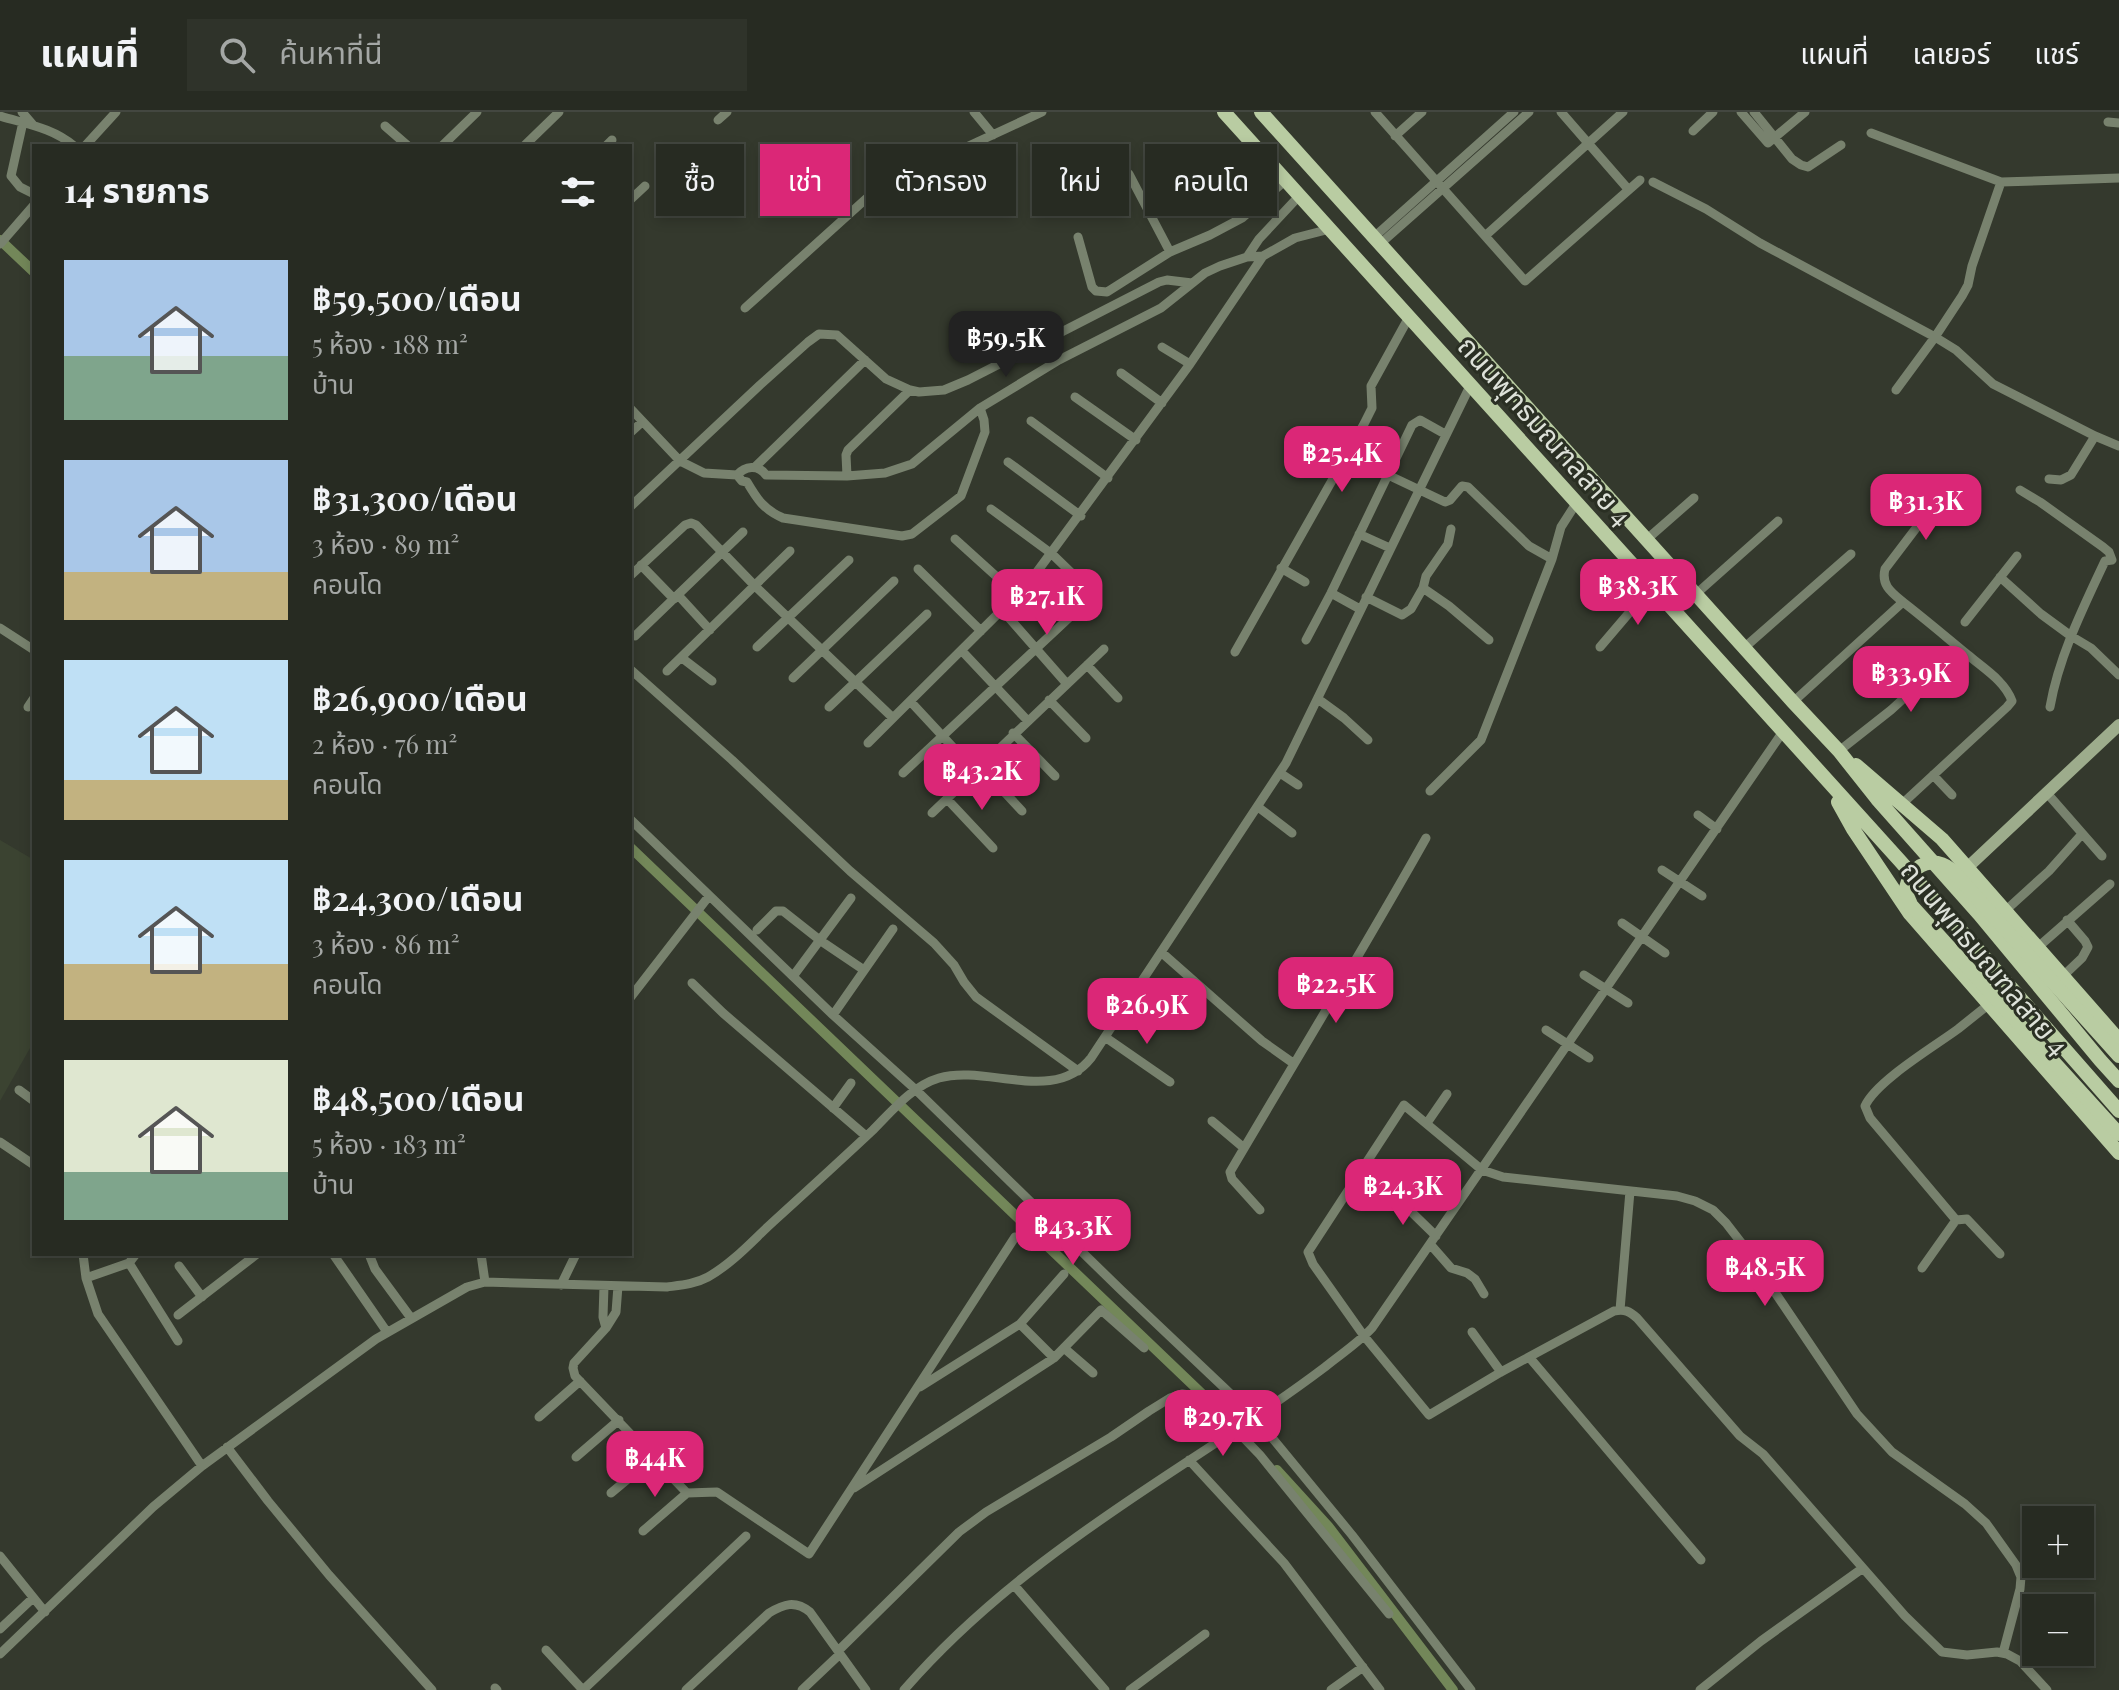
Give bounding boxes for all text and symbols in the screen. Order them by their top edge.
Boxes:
search box [187,19,747,91]
text: แผนที่ [40,26,139,77]
text: ค้นหาที่นี่ [279,32,383,72]
icon: search [215,33,259,77]
text: แผนที่ [1800,34,1869,71]
text: เลเยอร์ [1913,34,1990,71]
text: แชร์ [2034,34,2079,71]
chip: ซื้อ [656,144,744,216]
chip: เช่า [760,144,850,216]
chip: ตัวกรอง [866,144,1016,216]
chip: ใหม่ [1032,144,1129,216]
chip: คอนโด [1145,144,1277,216]
text: 14 รายการ [64,166,210,212]
icon: filters [556,170,600,214]
text: ฿59,500/เดือน [312,274,522,320]
icon: home [128,292,224,388]
pin: ฿59.5K [941,311,1071,379]
text: ฿59.5K [967,319,1045,354]
text: 5 ห้อง · 188 m² [312,326,468,361]
street label: ถนนพุทธมณฑลสาย 4 [1451,327,1641,533]
text: บ้าน [312,366,354,401]
pin: ฿25.4K [1277,426,1407,494]
text: ฿25.4K [1302,434,1382,469]
text: ฿31,300/เดือน [312,474,517,520]
pin: ฿31.3K [1861,474,1991,542]
text: ฿31.3K [1888,482,1964,517]
icon: home [128,492,224,588]
text: 3 ห้อง · 89 m² [312,526,459,561]
pin: ฿38.3K [1573,559,1703,627]
text: คอนโด [312,566,383,601]
text: ฿38.3K [1598,567,1678,602]
pin: ฿27.1K [982,569,1112,637]
text: ฿27.1K [1009,577,1085,612]
pin: ฿33.9K [1846,646,1976,714]
text: ฿33.9K [1871,654,1951,689]
text: ฿26,900/เดือน [312,674,528,720]
icon: home [128,692,224,788]
text: 2 ห้อง · 76 m² [312,726,457,761]
pin: ฿43.2K [917,744,1047,812]
text: ฿43.2K [942,752,1022,787]
text: คอนโด [312,766,383,801]
street label: ถนนพุทธมณฑลสาย 4 [1894,852,2078,1062]
text: ฿24,300/เดือน [312,874,524,920]
icon: home [128,892,224,988]
text: 3 ห้อง · 86 m² [312,926,459,961]
pin: ฿22.5K [1271,957,1401,1025]
text: ฿22.5K [1296,965,1376,1000]
text: คอนโด [312,966,383,1001]
pin: ฿26.9K [1082,978,1212,1046]
text: ฿26.9K [1105,986,1189,1021]
text: ฿48,500/เดือน [312,1074,524,1120]
icon: home [128,1092,224,1188]
text: 5 ห้อง · 183 m² [312,1126,466,1161]
pin: ฿24.3K [1338,1159,1468,1227]
text: บ้าน [312,1166,354,1201]
text: ฿24.3K [1363,1167,1443,1202]
pin: ฿43.3K [1008,1199,1138,1267]
text: ฿43.3K [1034,1207,1112,1242]
pin: ฿48.5K [1700,1240,1830,1308]
text: ฿48.5K [1725,1248,1805,1283]
pin: ฿29.7K [1158,1390,1288,1458]
text: ฿29.7K [1183,1398,1263,1433]
pin: ฿44K [608,1431,702,1499]
text: ฿44K [624,1439,686,1474]
map controls [2022,1506,2094,1666]
button: + [2022,1506,2094,1578]
button: − [2022,1594,2094,1666]

